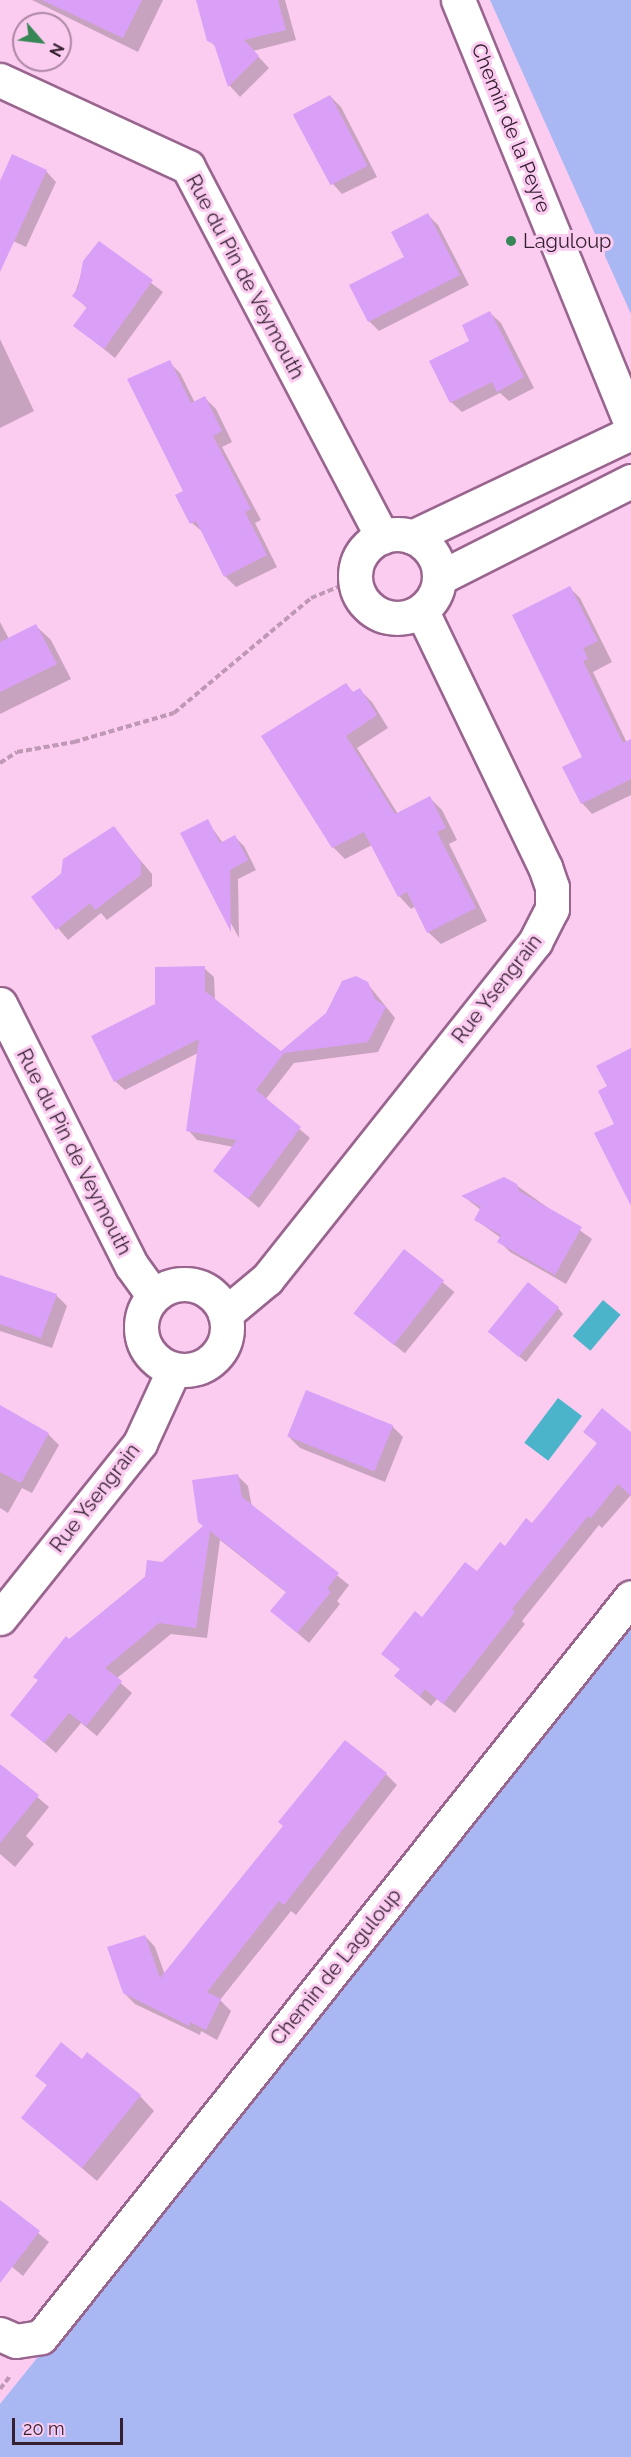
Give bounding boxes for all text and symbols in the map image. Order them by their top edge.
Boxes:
north arrow [12,12,72,72]
text: N [45,40,68,60]
street label: Chemin de la Peyre [466,40,556,216]
street label: Rue du Pin de Veymouth [181,170,309,384]
place label: Laguloup [523,229,611,253]
marker: Laguloup [504,234,518,248]
street label: Rue Ysengrain [447,930,547,1048]
street label: Rue du Pin de Veymouth [11,1045,137,1259]
street label: Rue Ysengrain [45,1439,145,1557]
street label: Chemin de Laguloup [266,1884,406,2050]
scale bar [15,2406,126,2444]
text: 20 m [23,2418,65,2439]

